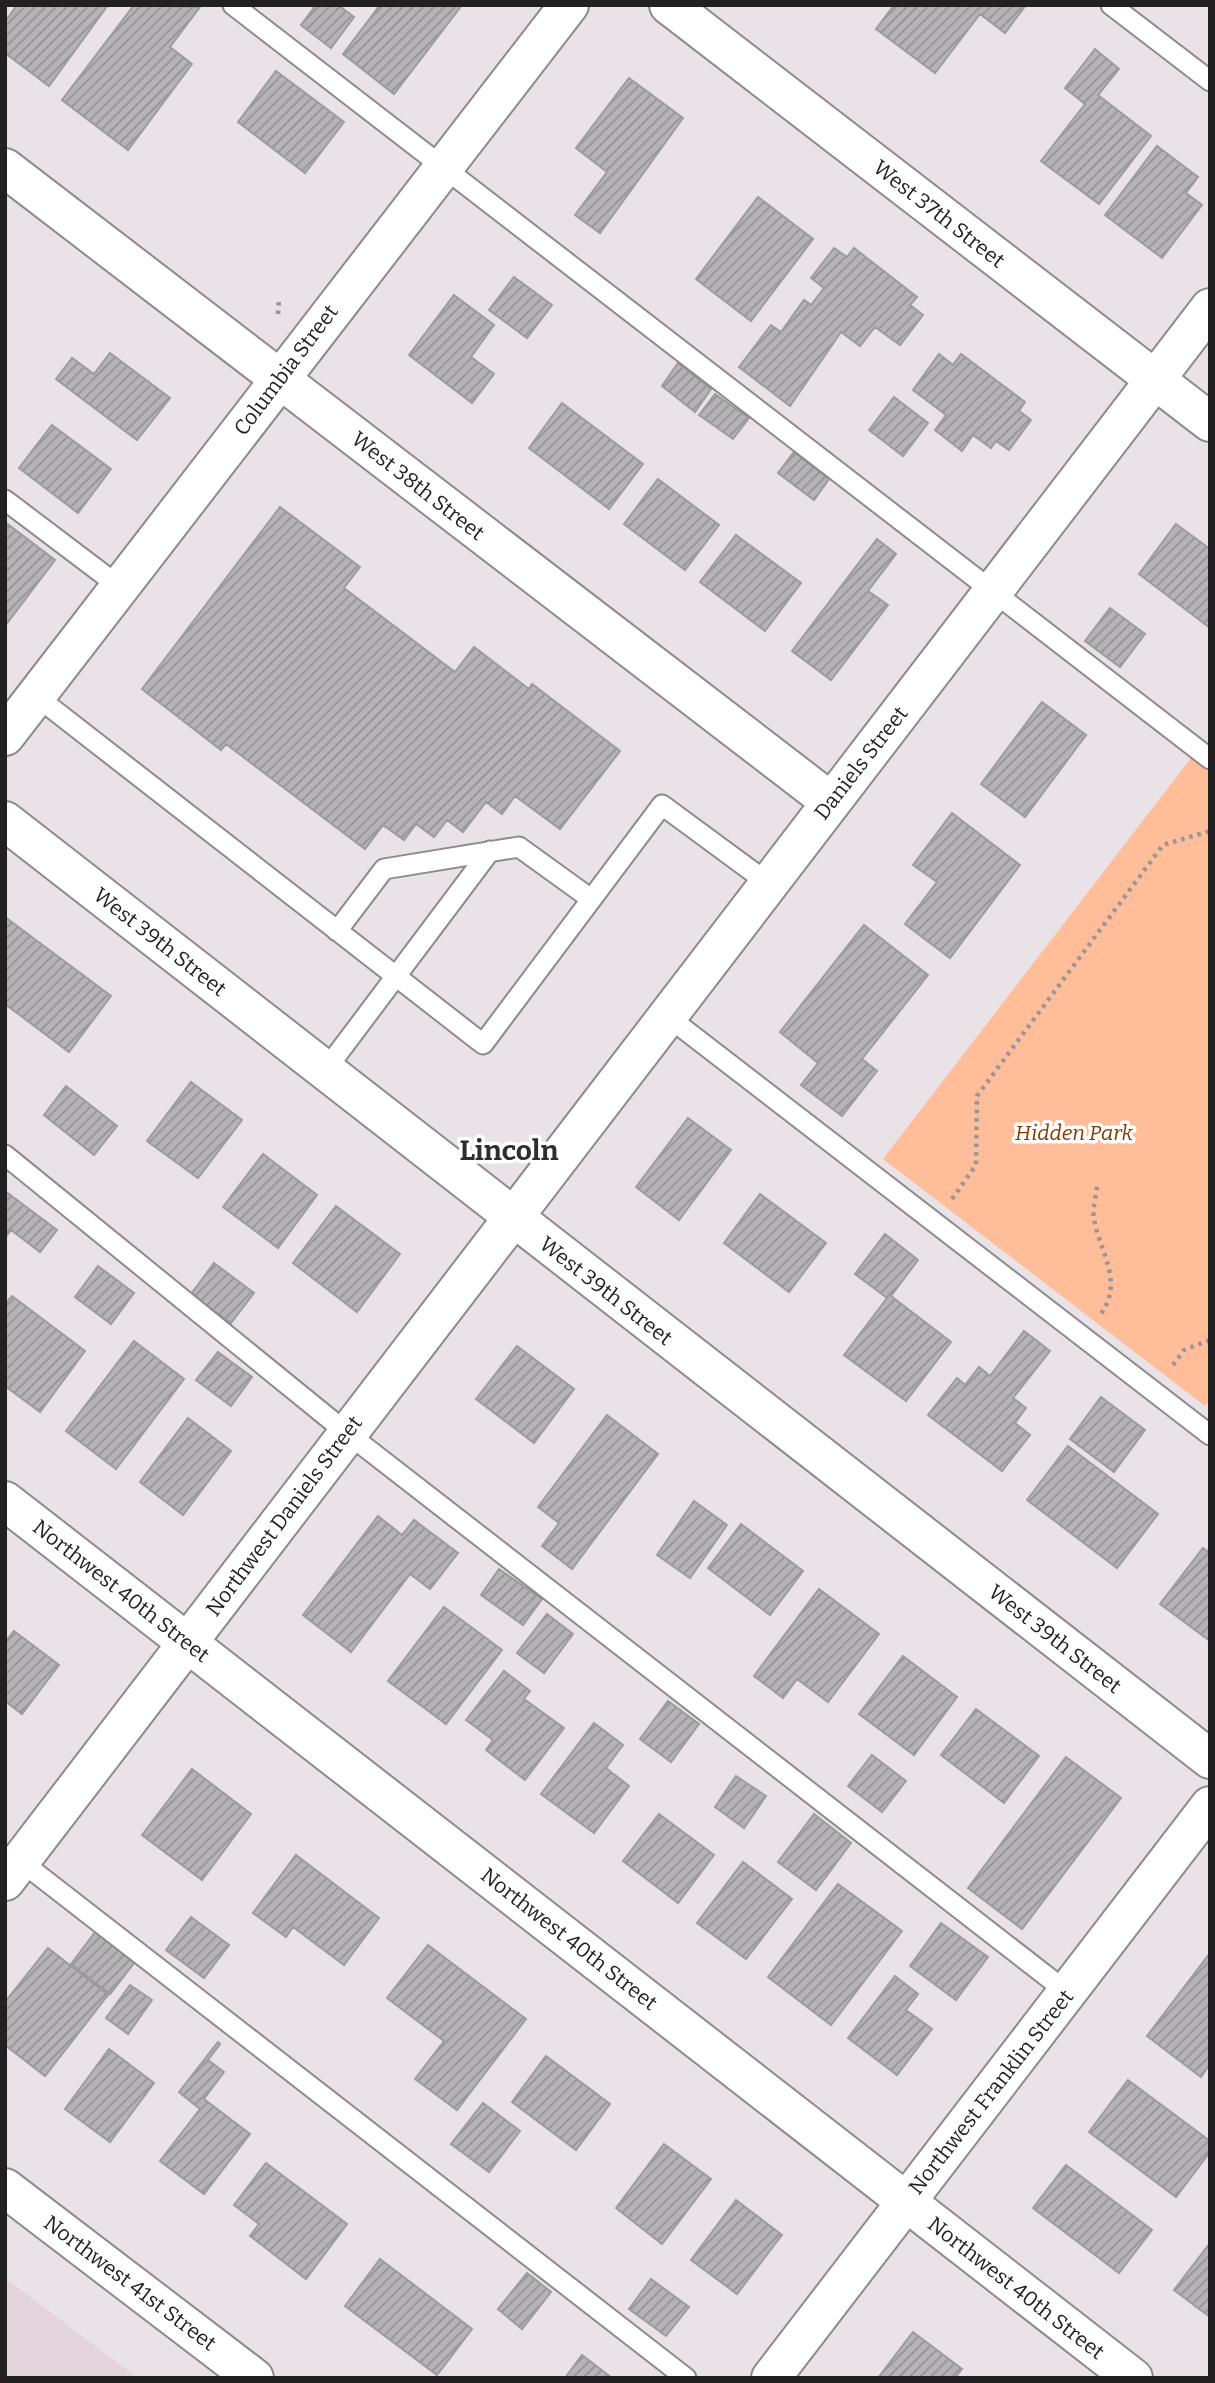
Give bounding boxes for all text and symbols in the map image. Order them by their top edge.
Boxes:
street label: West 37th Street [868,155,1010,274]
street label: Columbia Street [228,299,344,441]
street label: West 38th Street [346,426,490,546]
street label: Daniels Street [809,701,914,825]
street label: West 39th Street [88,882,232,1002]
park label: Hidden Park [1015,1120,1134,1146]
district label: Lincoln [459,1134,559,1167]
street label: West 39th Street [534,1231,678,1351]
street label: Northwest Daniels Street [200,1410,368,1621]
street label: Northwest 40th Street [28,1514,215,1668]
street label: West 39th Street [983,1579,1127,1699]
street label: Northwest 40th Street [476,1862,663,2016]
street label: Northwest Franklin Street [903,1984,1079,2200]
street label: Northwest 41st Street [39,2210,222,2357]
street label: Northwest 40th Street [923,2211,1110,2365]

